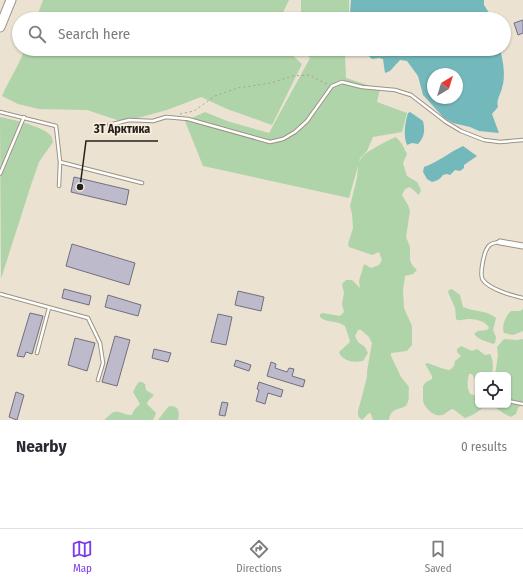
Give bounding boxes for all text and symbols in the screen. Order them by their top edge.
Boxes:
search box [12,12,511,56]
icon: search [26,23,48,45]
text: Search here [58,25,130,43]
north arrow [427,68,463,104]
callout: ЗТ Арктика [86,117,158,141]
text: ЗТ Арктика [93,122,150,136]
map controls [475,372,511,408]
button: locate [475,372,511,408]
text: Nearby [16,436,67,457]
text: 0 results [461,439,507,454]
tab: Map [71,538,93,575]
tab: Directions [236,538,282,575]
tab: Saved [425,538,452,575]

